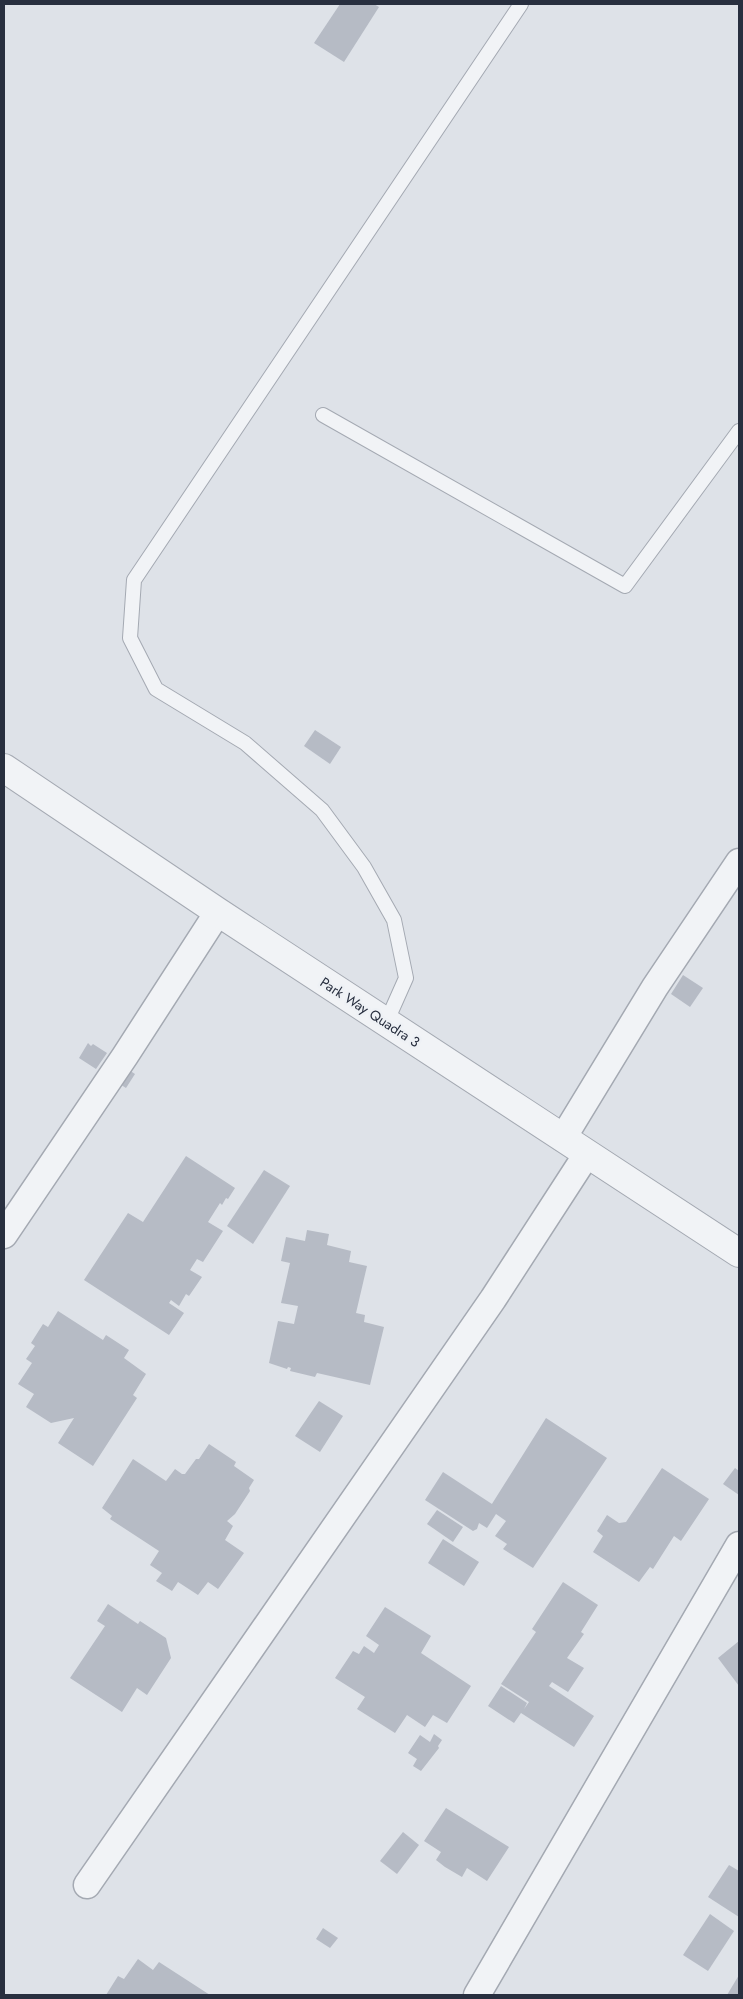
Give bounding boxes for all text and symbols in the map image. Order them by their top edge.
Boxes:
street label: Park Way Quadra 3 [316,972,424,1052]

